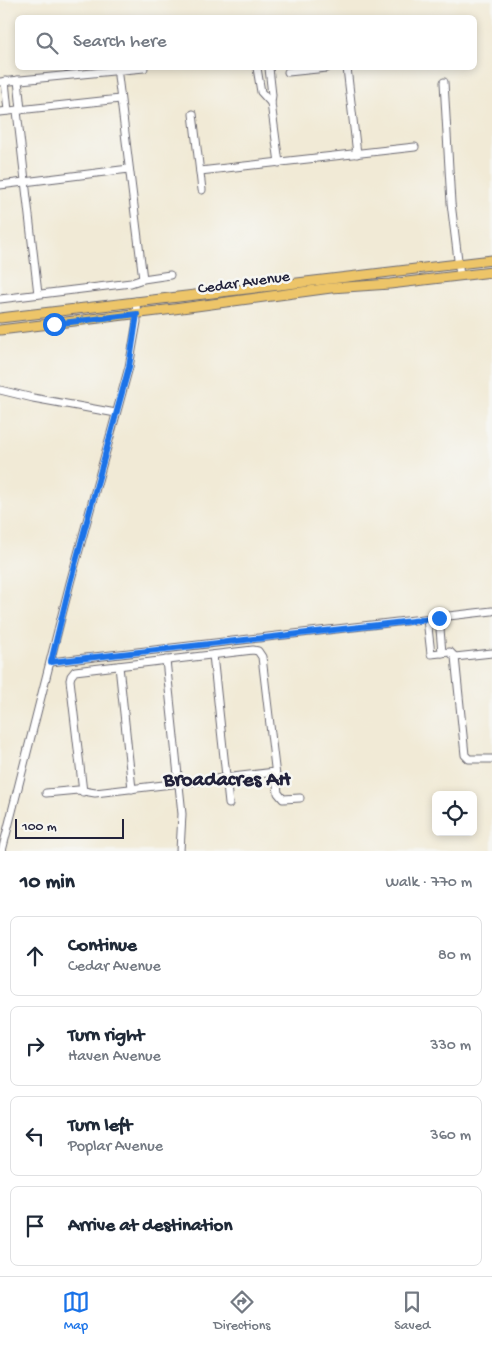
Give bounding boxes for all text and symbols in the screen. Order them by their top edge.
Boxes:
search box [15,15,477,70]
icon: search [33,29,61,57]
text: Search here [73,31,167,54]
street label: Cedar Avenue [197,268,292,300]
route start [43,313,66,336]
route end [428,607,451,630]
district label: Broadacres AH [162,769,292,794]
map controls [432,791,477,836]
button: locate [432,791,477,836]
scale bar [15,816,124,839]
text: 100 m [22,819,57,836]
text: 10 min [20,871,75,896]
text: Walk · 770 m [385,874,472,893]
text: Continue [68,935,137,958]
icon: ahead [21,942,49,970]
text: 80 m [438,947,471,966]
text: Cedar Avenue [68,958,161,977]
text: Turn right [68,1025,144,1048]
icon: right [21,1032,49,1060]
text: 330 m [430,1037,471,1056]
text: Haven Avenue [68,1048,161,1067]
text: Turn left [68,1115,132,1138]
icon: left [21,1122,49,1150]
text: 360 m [430,1127,471,1146]
text: Poplar Avenue [68,1138,163,1157]
icon: arrive [21,1212,49,1240]
text: Arrive at destination [68,1215,232,1238]
tab: Map [62,1288,90,1335]
tab: Directions [214,1288,271,1335]
tab: Saved [394,1288,430,1335]

